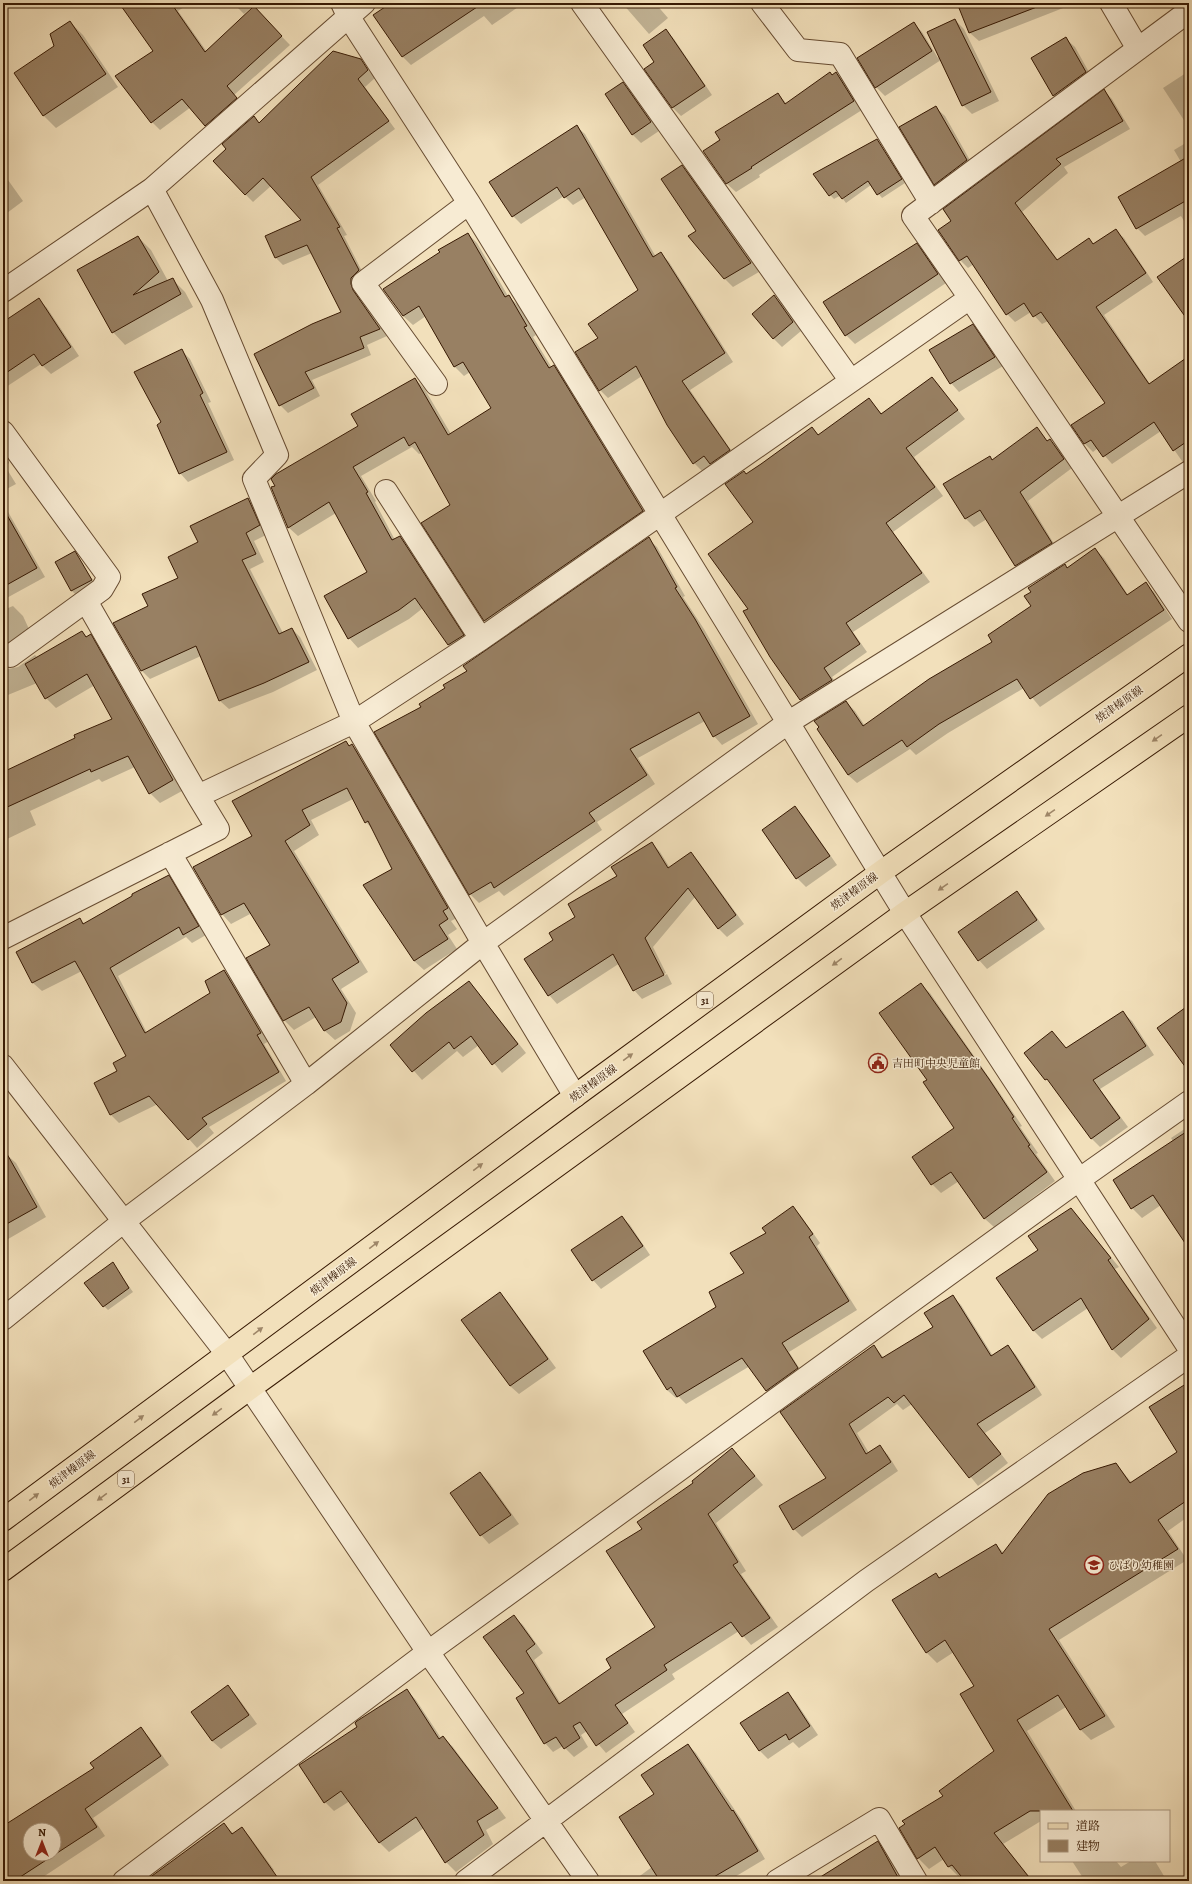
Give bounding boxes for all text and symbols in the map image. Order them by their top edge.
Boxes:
street label: 焼津榛原線 [1092,682,1146,726]
one-way arrow [1152,734,1162,742]
one-way arrow [1044,809,1056,816]
street label: 焼津榛原線 [828,869,881,914]
one-way arrow [938,883,948,891]
one-way arrow [832,958,843,966]
road number: 31 [697,992,713,1008]
public building icon: 吉田町中央児童館 [867,1052,889,1074]
one-way arrow [623,1053,633,1061]
place label: 吉田町中央児童館 [892,1056,980,1071]
street label: 焼津榛原線 [567,1061,620,1106]
one-way arrow [473,1163,484,1172]
one-way arrow [369,1241,379,1249]
street label: 焼津榛原線 [307,1254,360,1299]
one-way arrow [253,1327,264,1335]
one-way arrow [212,1408,223,1416]
one-way arrow [133,1415,144,1423]
street label: 焼津榛原線 [46,1447,99,1492]
road number: 31 [118,1471,134,1487]
one-way arrow [29,1492,40,1501]
one-way arrow [96,1493,107,1501]
school or university icon: ひばり幼稚園 [1083,1554,1105,1576]
place label: ひばり幼稚園 [1108,1558,1174,1573]
legend [1040,1810,1170,1862]
text: 道路 [1076,1818,1100,1834]
north arrow [22,1822,62,1862]
text: N [38,1825,46,1840]
text: 建物 [1076,1838,1100,1854]

